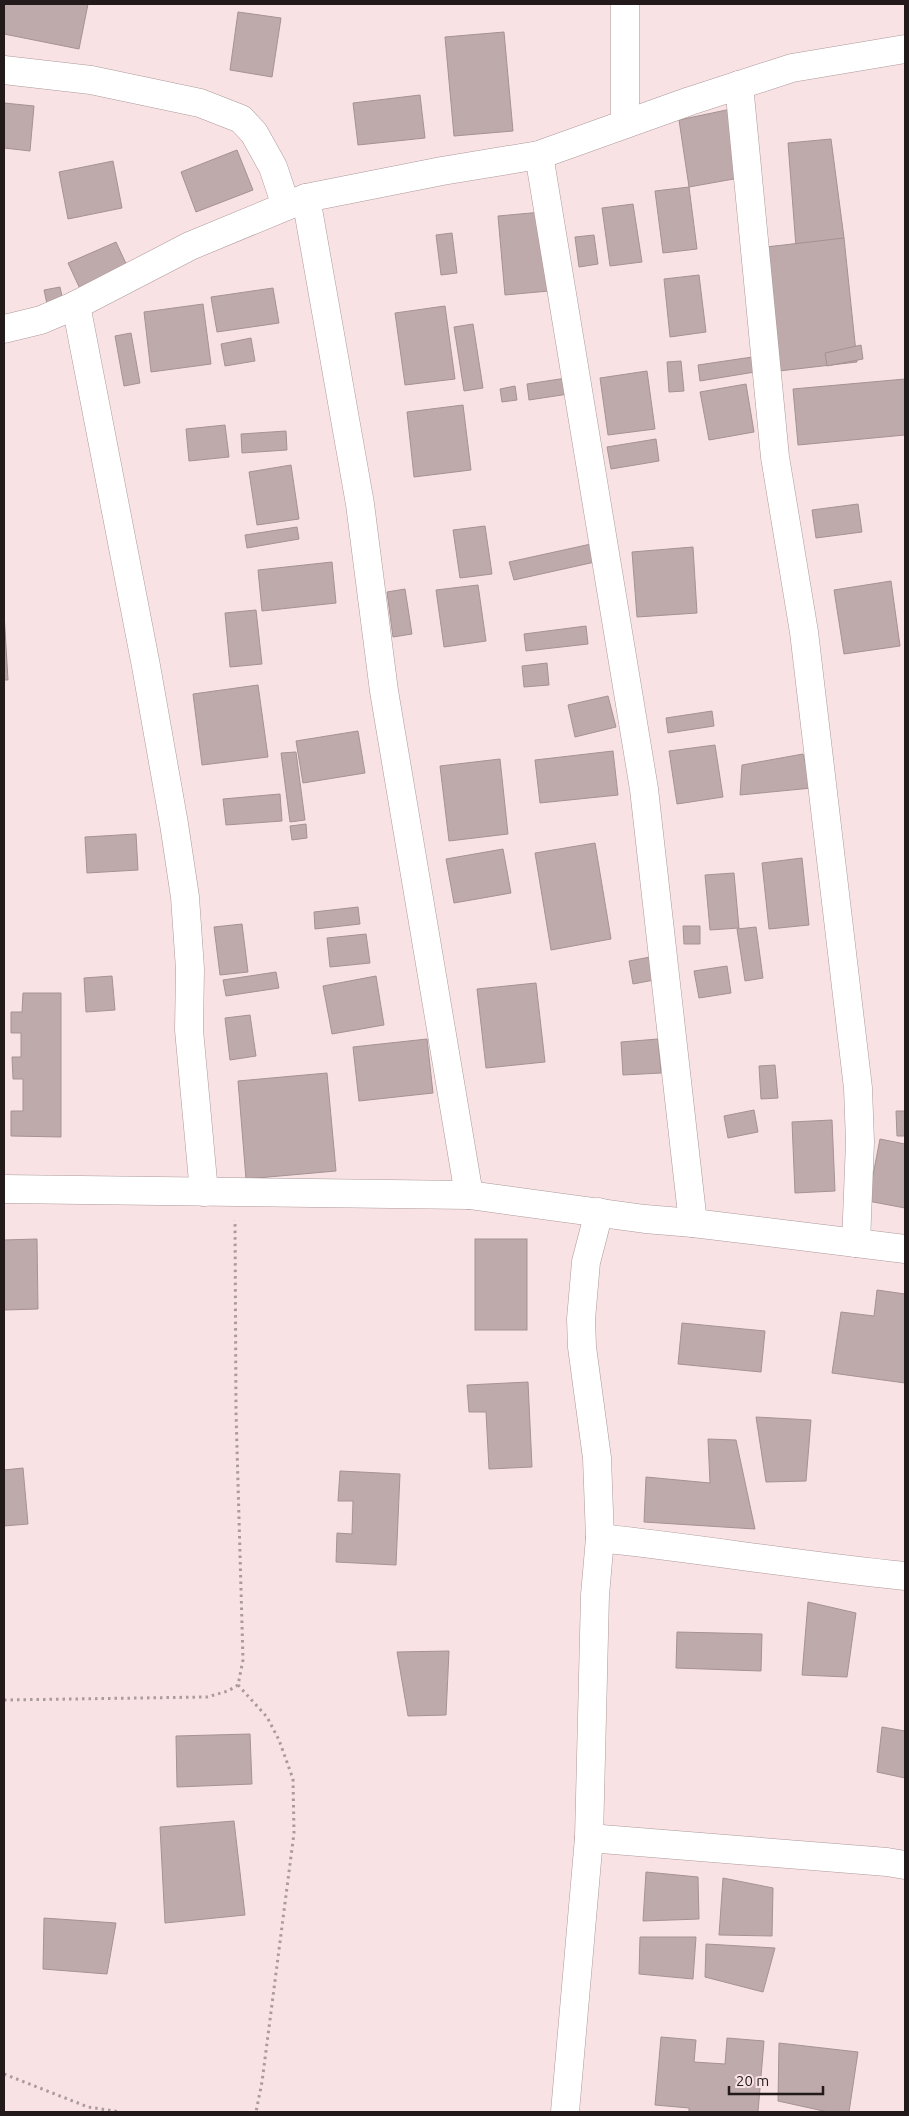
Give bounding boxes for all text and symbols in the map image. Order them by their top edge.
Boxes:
scale bar [729,2064,823,2096]
text: 20 m [736,2072,769,2089]

